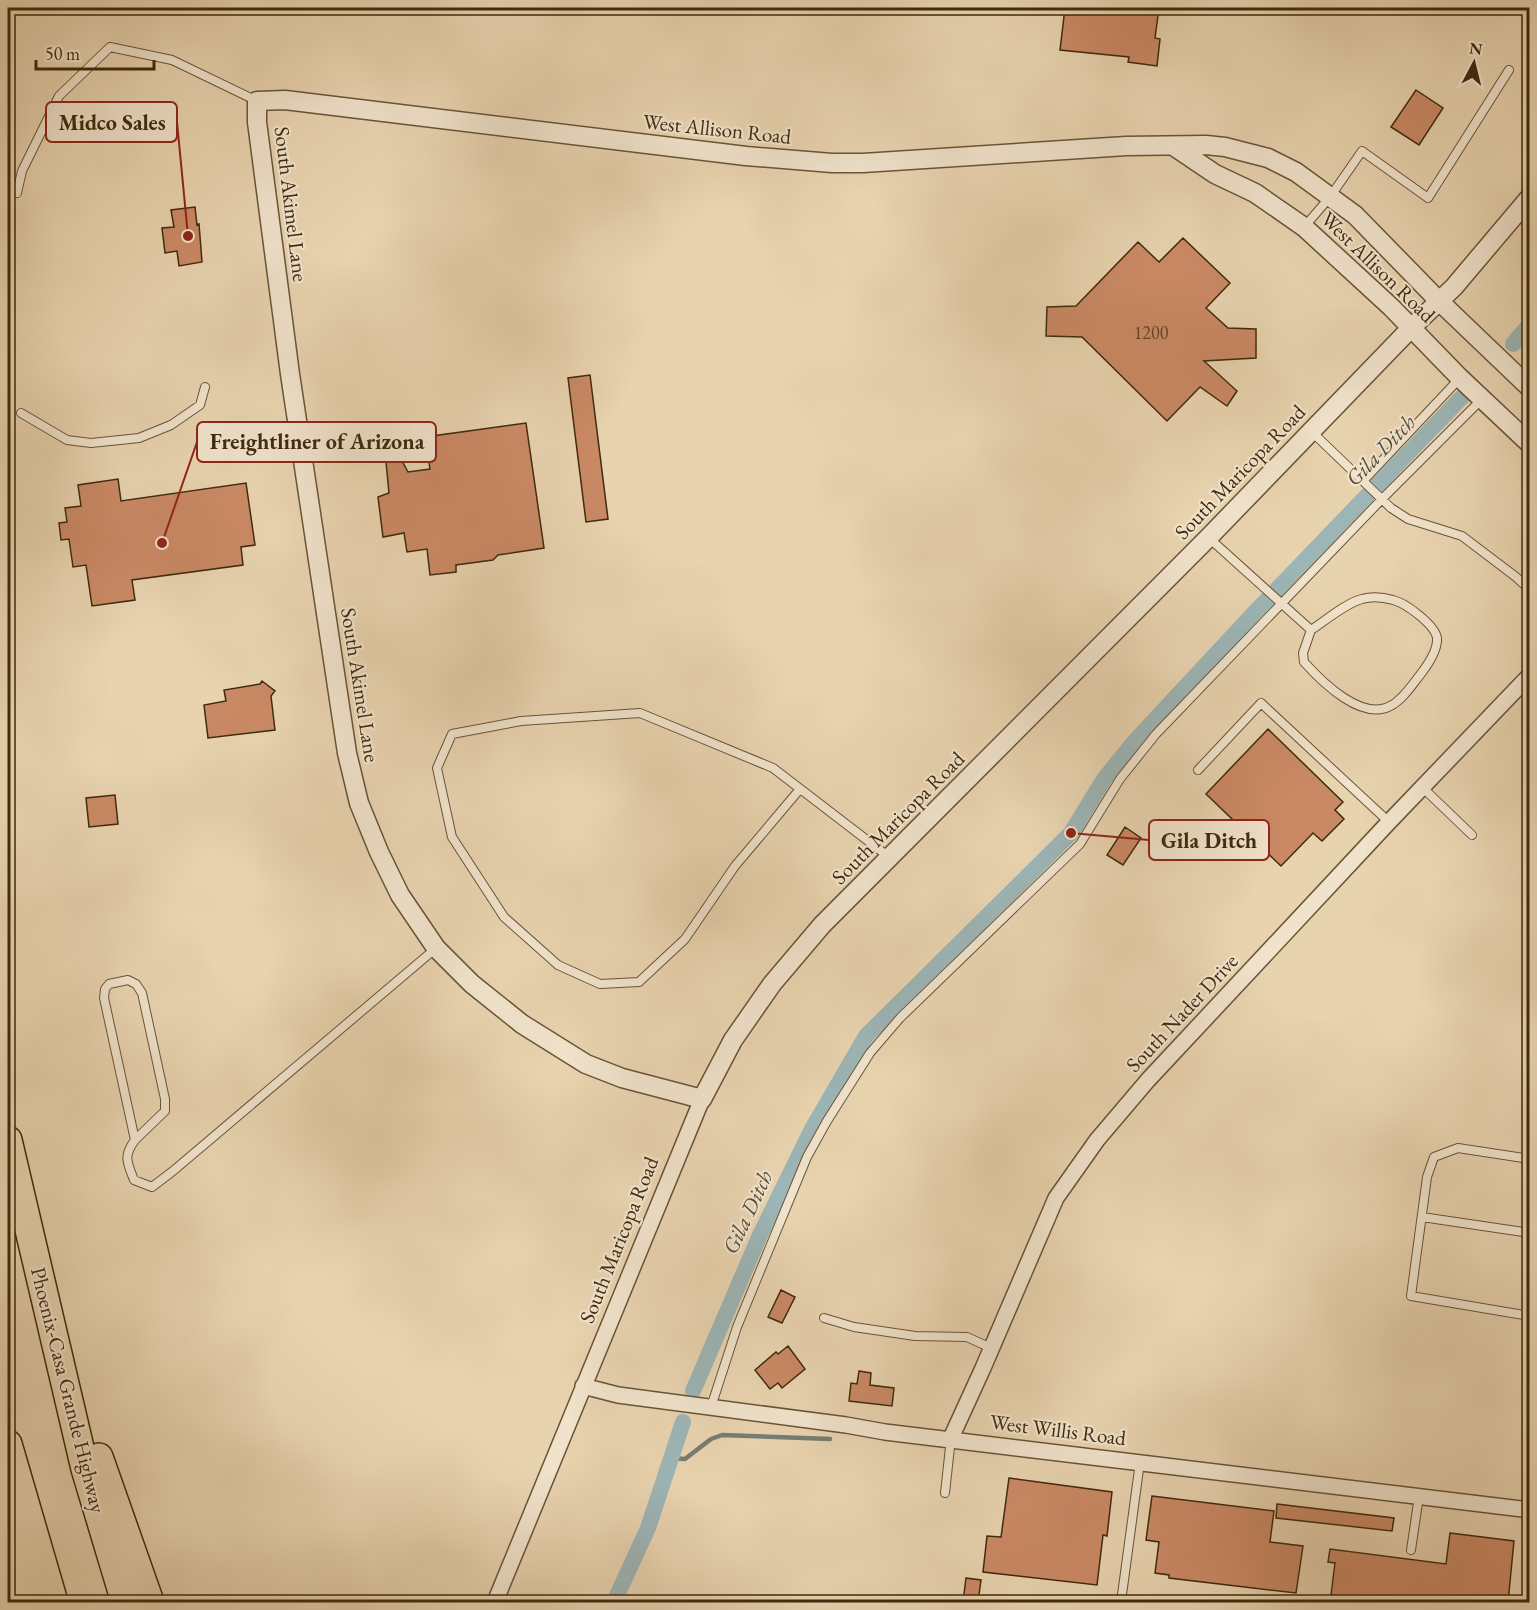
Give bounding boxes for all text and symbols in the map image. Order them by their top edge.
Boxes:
scale bar [36,33,154,71]
north arrow [1444,33,1504,93]
text: N [1468,37,1484,60]
text: 50 m [45,42,80,65]
callout: Midco Sales [46,102,177,142]
street label: West Allison Road [642,107,793,150]
text: Midco Sales [58,108,166,137]
street label: South Akimel Lane [269,125,314,283]
street label: West Allison Road [1315,205,1442,328]
house number: 1200 [1134,321,1169,344]
street label: South Maricopa Road [1168,398,1311,545]
water label: Gila Ditch [1339,408,1422,492]
callout: Freightliner of Arizona [197,422,436,462]
text: Freightliner of Arizona [210,427,425,456]
street label: South Akimel Lane [335,606,386,764]
street label: South Maricopa Road [825,745,970,890]
callout: Gila Ditch [1149,820,1269,860]
text: Gila Ditch [1161,826,1257,855]
street label: South Nader Drive [1120,948,1244,1078]
street label: South Maricopa Road [573,1152,664,1327]
water label: Gila Ditch [715,1165,780,1259]
street label: Phoenix-Casa Grande Highway [25,1264,112,1516]
street label: West Willis Road [988,1408,1128,1451]

